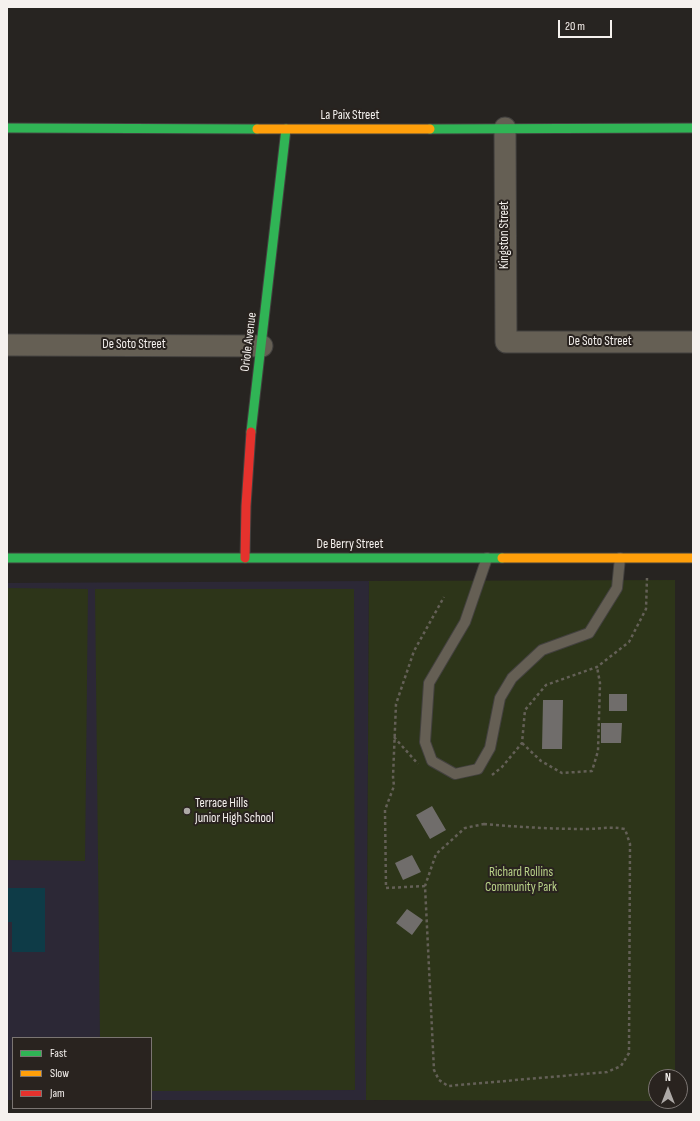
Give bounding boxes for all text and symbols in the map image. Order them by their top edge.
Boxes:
scale bar [560,12,614,38]
text: 20 m [565,19,585,34]
street label: La Paix Street [321,108,379,124]
street label: Kingston Street [497,201,513,269]
street label: Oriole Avenue [238,312,260,372]
street label: De Soto Street [568,334,632,350]
street label: De Soto Street [102,337,166,353]
street label: De Berry Street [317,537,383,553]
place label: Terrace Hills Junior High School [195,796,274,827]
marker: Terrace Hills Junior High School [182,806,192,816]
park label: Richard Rollins Community Park [485,865,557,896]
legend [12,1037,152,1109]
text: Fast [50,1046,67,1061]
text: Slow [50,1066,69,1081]
north arrow [648,1069,688,1109]
text: N [665,1071,671,1084]
text: Jam [50,1086,65,1101]

